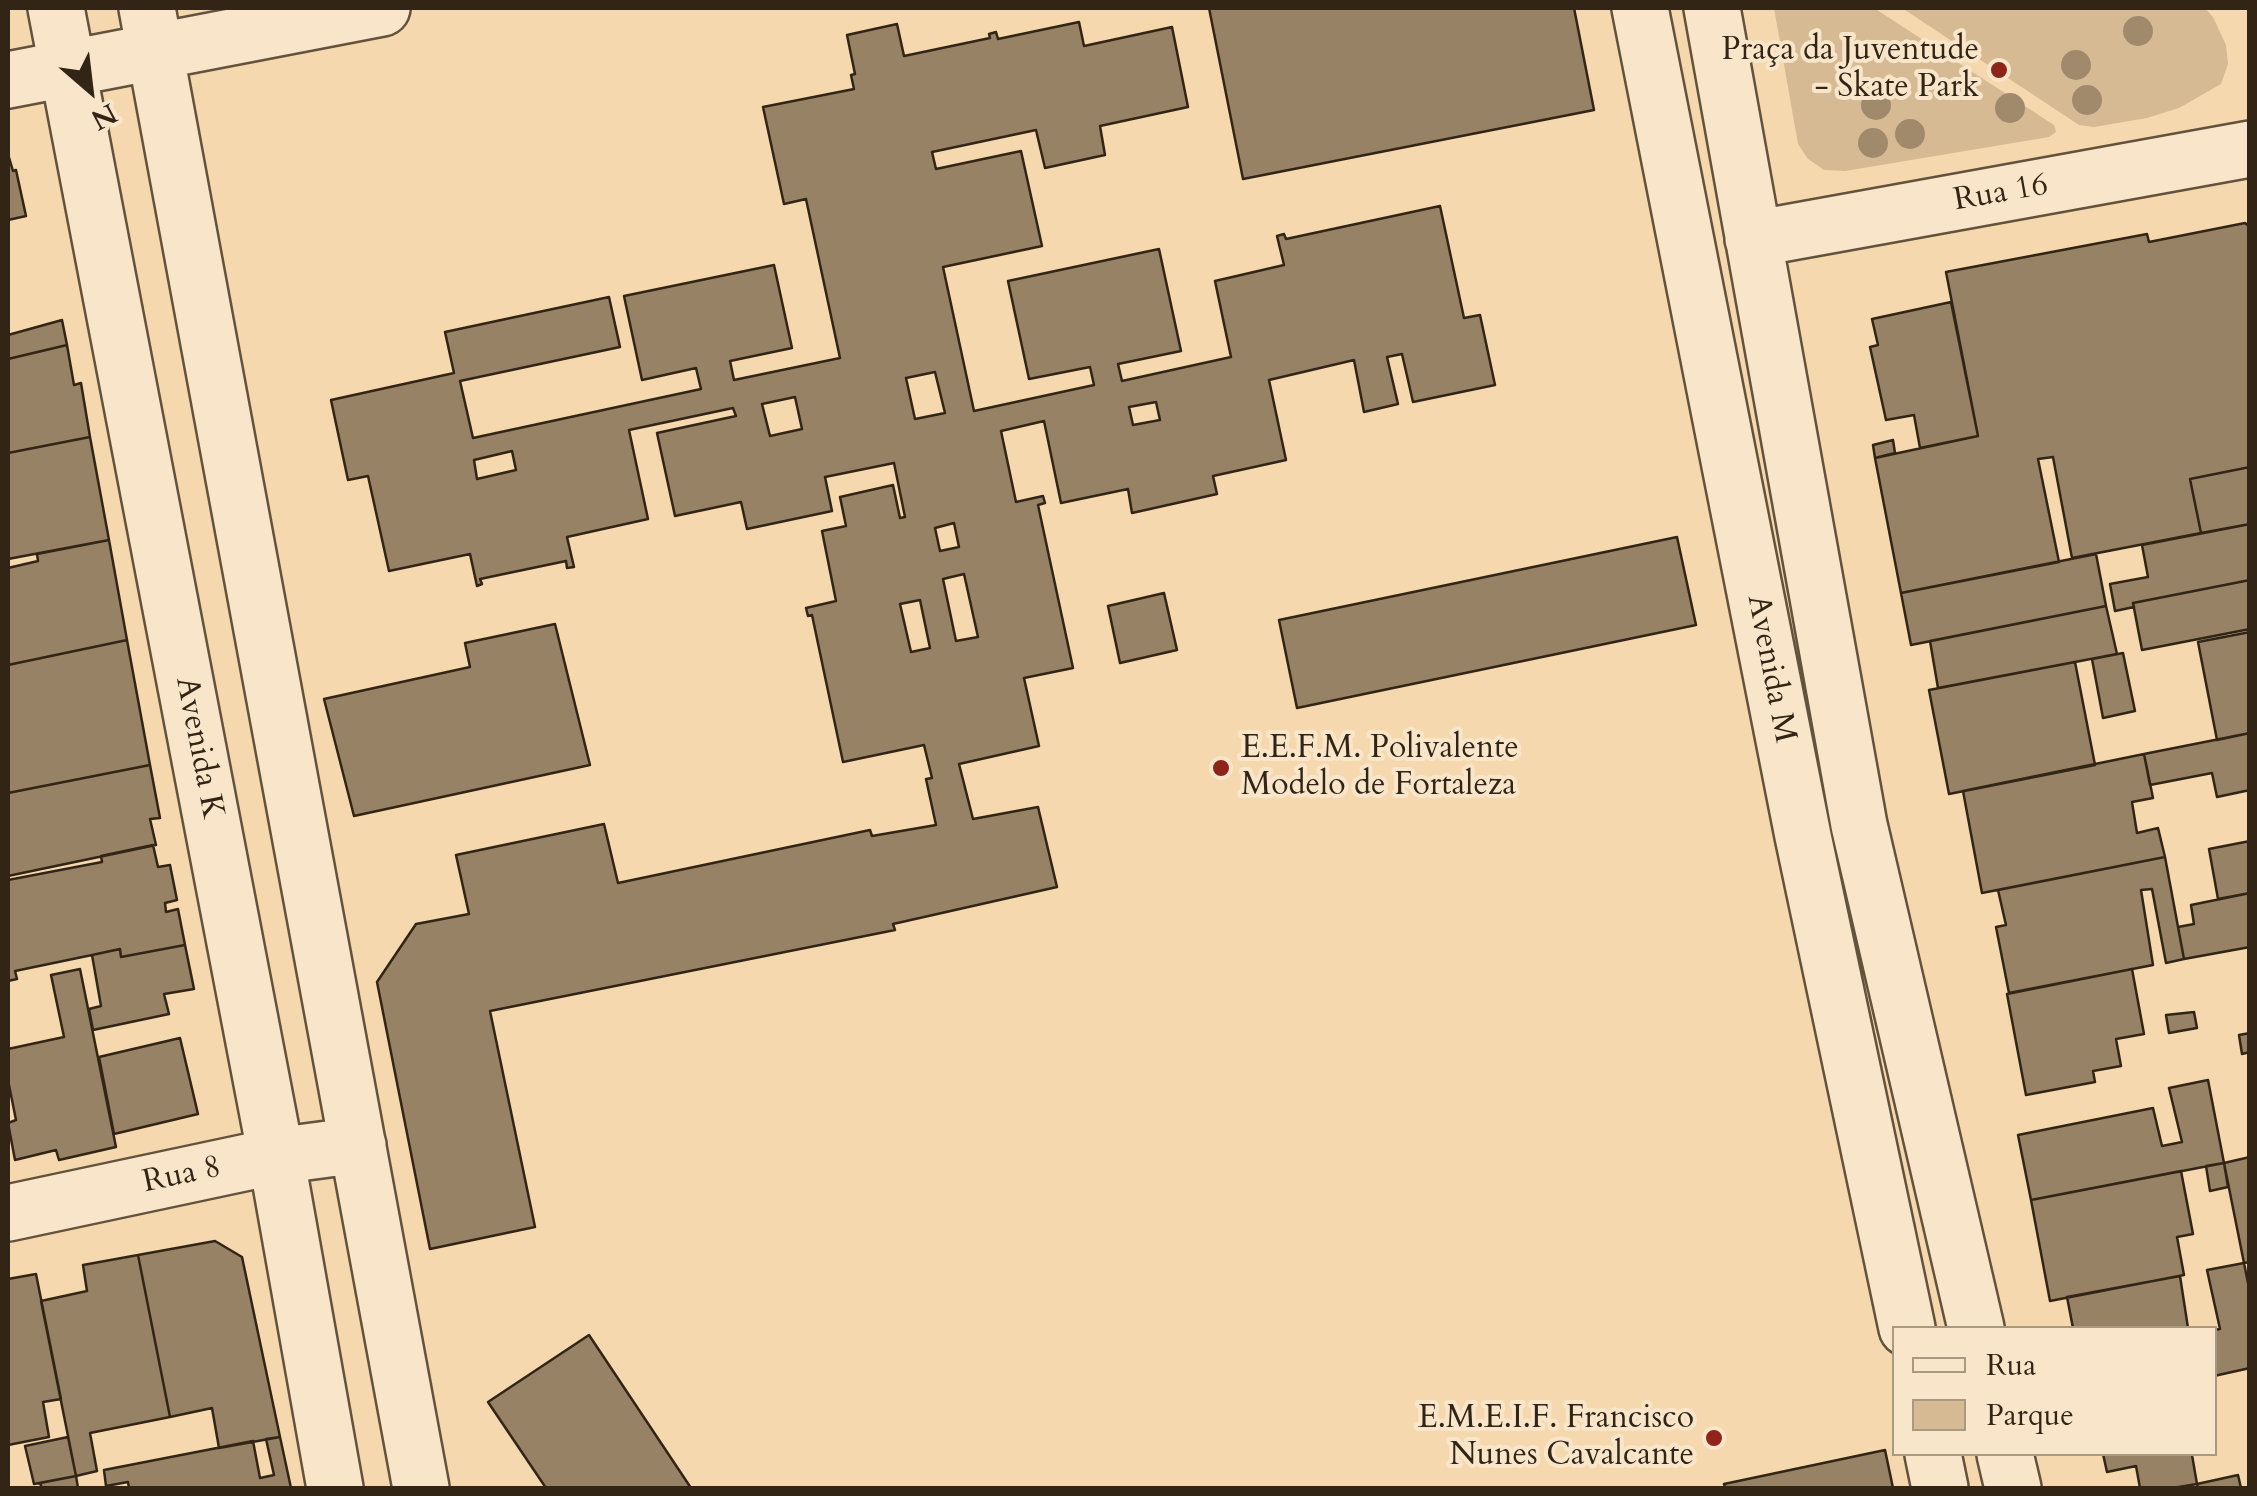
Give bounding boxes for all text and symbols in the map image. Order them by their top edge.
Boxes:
place label: Praça da Juventude - Skate Park [1722,33,1979,108]
north arrow [40,40,140,140]
marker: Praça da Juventude - Skate Park [1988,59,2010,81]
text: N [84,94,124,139]
street label: Rua 16 [1951,167,2051,221]
street label: Avenida M [1737,592,1803,746]
street label: Avenida K [165,674,231,822]
place label: E.E.F.M. Polivalente Modelo de Fortaleza [1241,731,1519,806]
marker: E.E.F.M. Polivalente Modelo de Fortaleza [1210,757,1232,779]
street label: Rua 8 [140,1149,224,1203]
legend [1892,1326,2217,1456]
text: Rua [1986,1345,2036,1386]
text: Parque [1986,1395,2074,1436]
place label: E.M.E.I.F. Francisco Nunes Cavalcante [1418,1401,1694,1476]
marker: E.M.E.I.F. Francisco Nunes Cavalcante [1703,1427,1725,1449]

